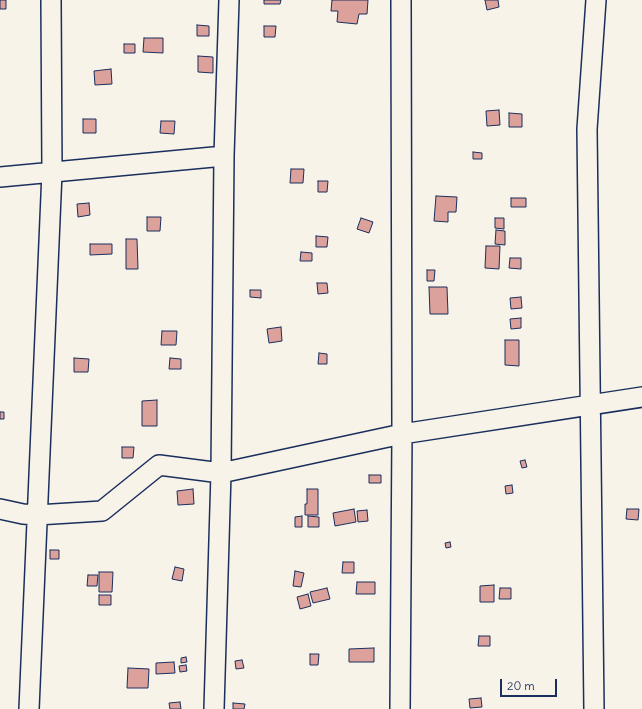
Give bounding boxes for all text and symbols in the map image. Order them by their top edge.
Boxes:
scale bar [502,671,559,697]
text: 20 m [507,678,535,693]

